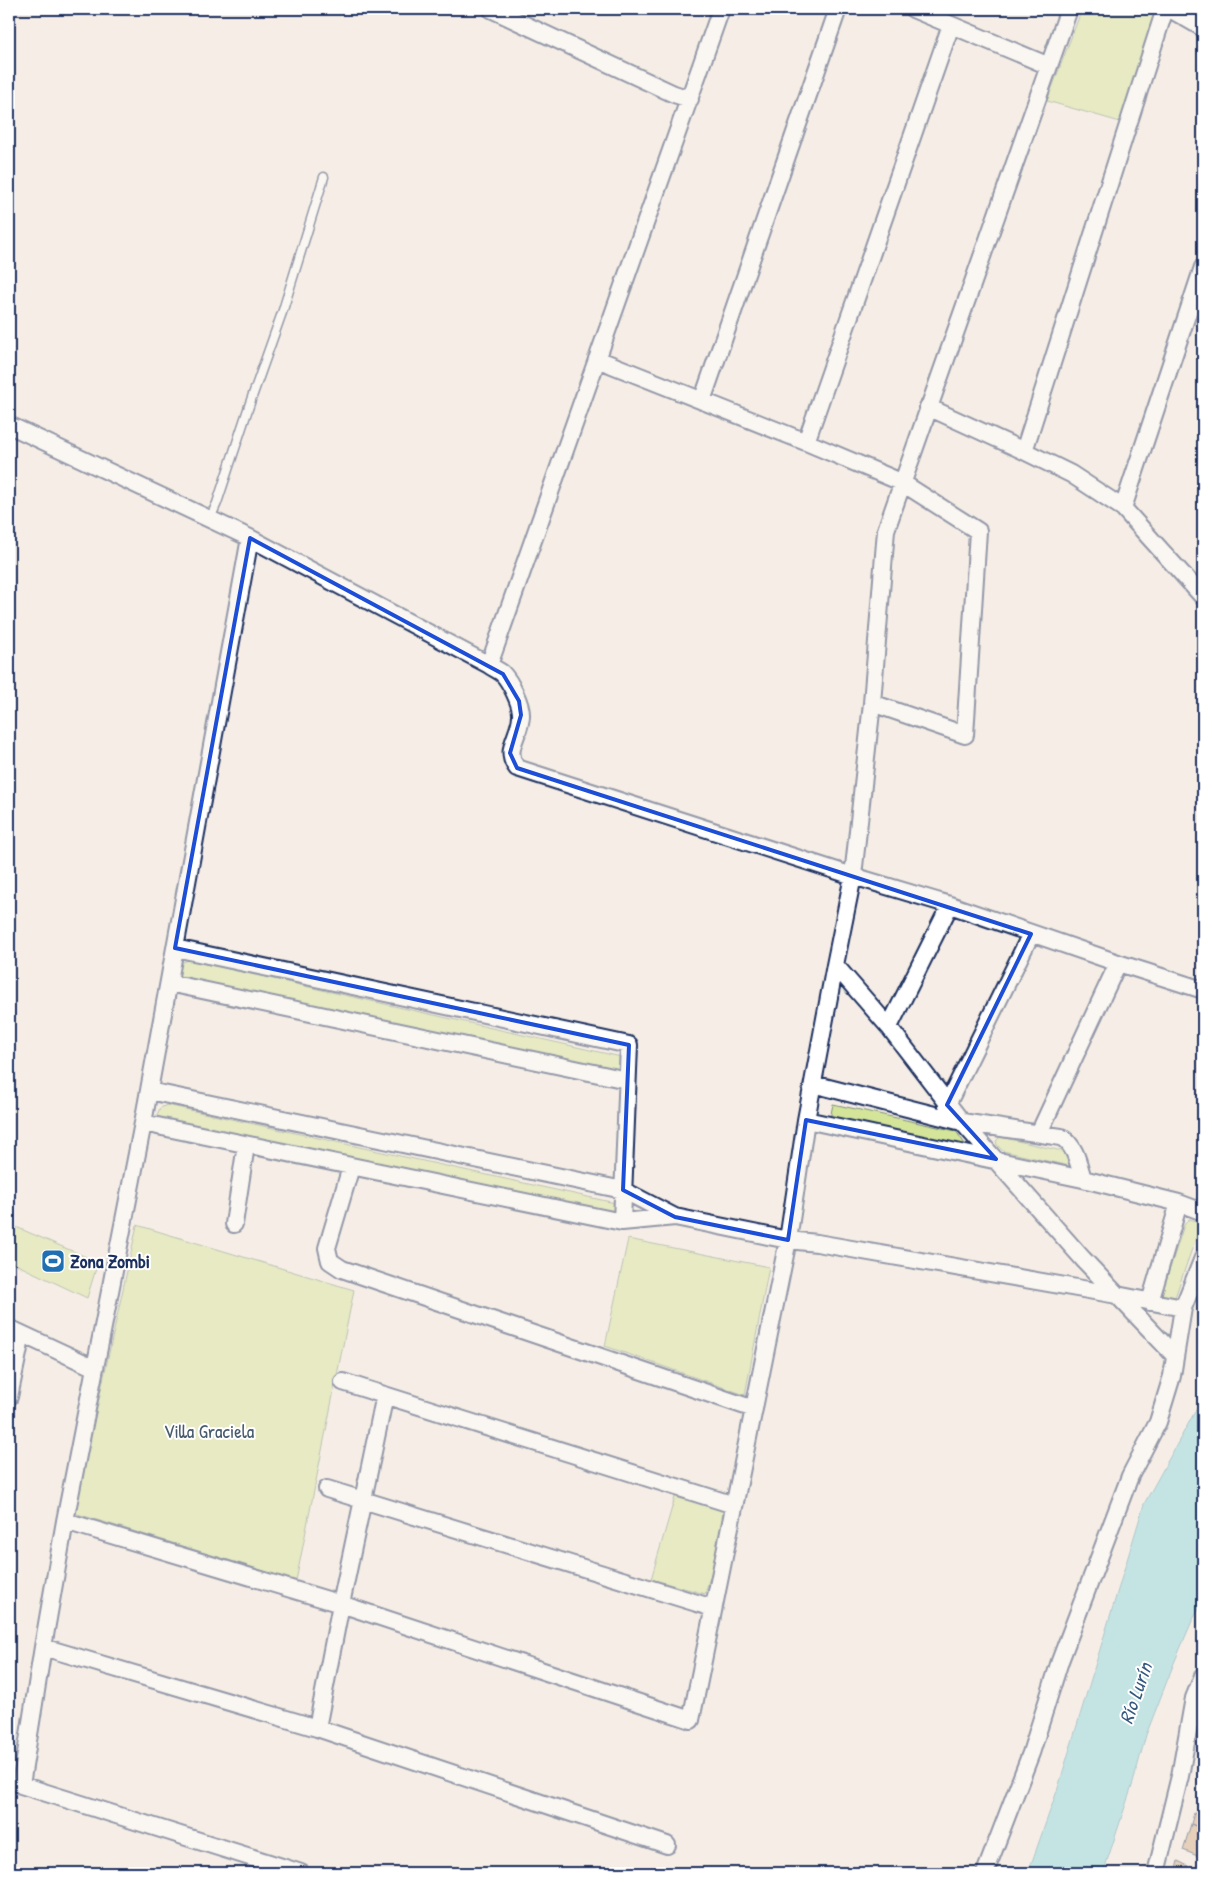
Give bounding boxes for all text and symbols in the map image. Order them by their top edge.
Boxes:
sports icon: Zona Zombi [40,1248,66,1274]
place label: Zona Zombi [70,1248,150,1274]
park label: Villa Graciela [164,1418,255,1444]
water label: Río Lurín [1112,1657,1159,1727]

